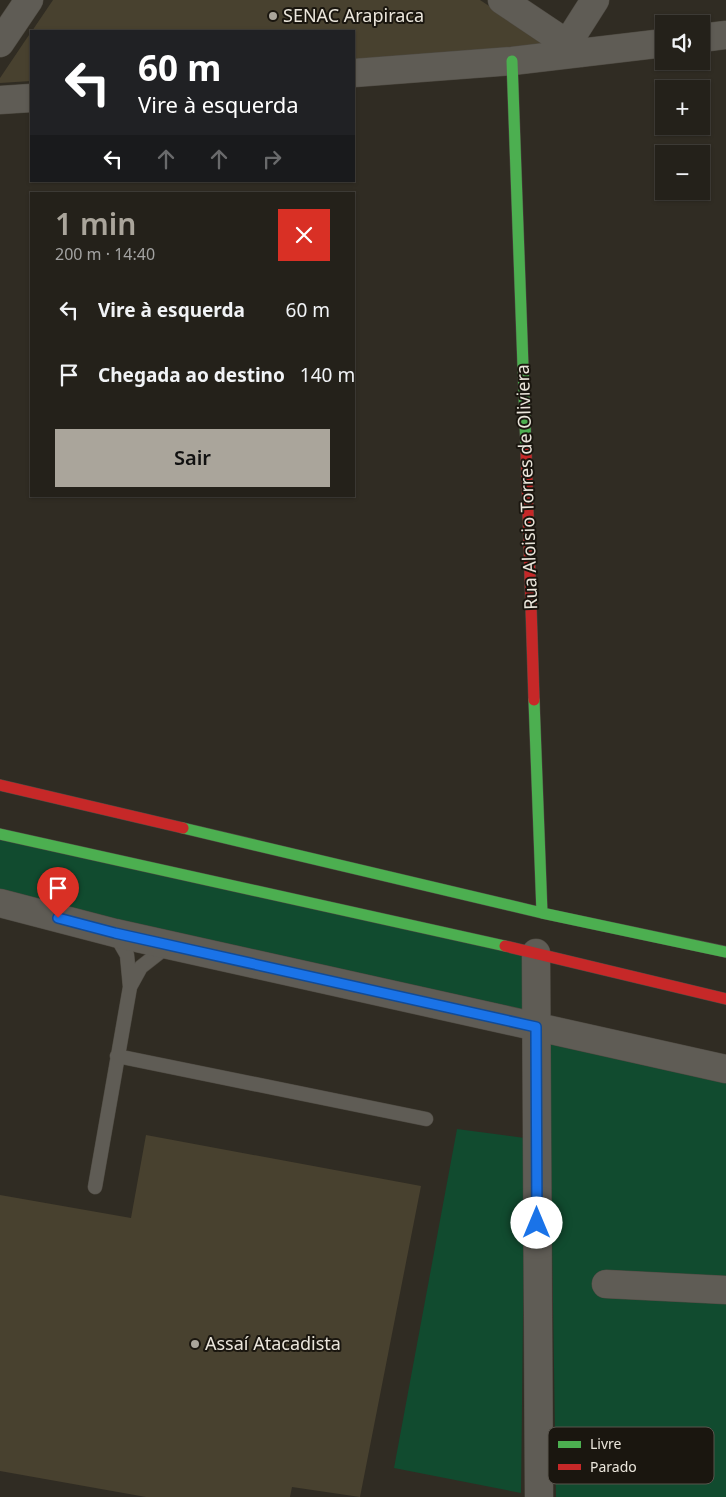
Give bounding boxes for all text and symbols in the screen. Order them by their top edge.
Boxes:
place label: SENAC Arapiraca [283,3,424,27]
marker: SENAC Arapiraca [267,10,279,22]
map controls [655,15,710,200]
button: sound [655,15,710,70]
text: 60 m [138,44,221,91]
icon: left [55,50,120,115]
button: + [655,80,710,135]
text: Vire à esquerda [138,89,299,119]
icon: left [99,145,127,173]
icon: ahead [152,145,180,173]
icon: ahead [205,145,233,173]
icon: right [258,145,286,173]
button: − [655,145,710,200]
text: 1 min [55,203,136,244]
button: close [278,209,330,261]
text: 200 m · 14:40 [55,243,155,265]
icon: left [55,296,83,324]
text: Vire à esquerda [98,297,245,323]
text: 60 m [286,297,330,323]
icon: arrive [55,361,83,389]
text: Chegada ao destino [98,362,285,388]
text: 140 m [300,362,355,388]
street label: Rua Aloisio Torres de Oliviera [510,364,542,610]
button: Sair [55,429,330,487]
pin [37,867,79,918]
icon: arrive [44,874,72,902]
position arrow [510,1196,562,1248]
place label: Assaí Atacadista [205,1331,341,1355]
marker: Assaí Atacadista [189,1338,201,1350]
legend [548,1427,714,1484]
text: Livre [590,1434,622,1453]
text: Parado [590,1457,637,1476]

